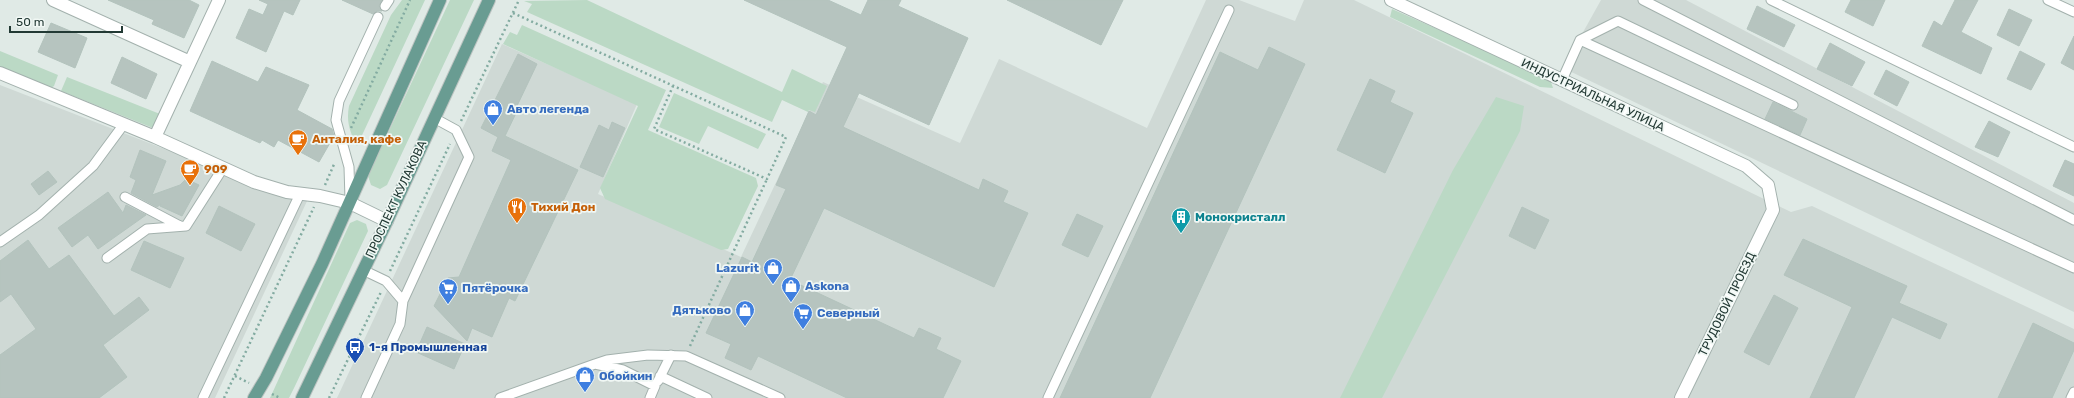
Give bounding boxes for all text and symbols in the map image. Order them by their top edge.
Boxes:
scale bar [10,8,122,34]
text: 50 m [16,15,44,29]
street label: ИНДУСТРИАЛЬНАЯ УЛИЦА [1519,56,1667,134]
shop icon: Авто легенда [482,98,504,126]
place label: Авто легенда [507,102,589,116]
cafe icon: Анталия, кафе [287,128,309,156]
place label: Анталия, кафе [312,132,401,146]
street label: ПРОСПЕКТ КУЛАКОВА [363,138,429,260]
cafe icon: 909 [179,158,201,186]
place label: 909 [204,162,228,176]
restaurant icon: Тихий Дон [506,196,528,224]
place label: Тихий Дон [531,200,596,214]
building icon: Монокристалл [1170,206,1192,234]
place label: Монокристалл [1195,210,1286,224]
street label: ТРУДОВОЙ ПРОЕЗД [1696,249,1758,358]
shop icon: Lazurit [762,257,784,285]
place label: Lazurit [716,261,759,275]
shop icon: Askona [780,275,802,303]
supermarket icon: Пятёрочка [437,277,459,305]
place label: Askona [805,279,849,293]
place label: Пятёрочка [462,281,528,295]
shop icon: Дятьково [734,299,756,327]
supermarket icon: Северный [792,302,814,330]
place label: Дятьково [672,303,731,317]
place label: Северный [817,306,880,320]
bus stop icon: 1-я Промышленная [344,336,366,364]
place label: 1-я Промышленная [369,340,487,354]
shop icon: Обойкин [574,365,596,393]
place label: Обойкин [599,369,652,383]

